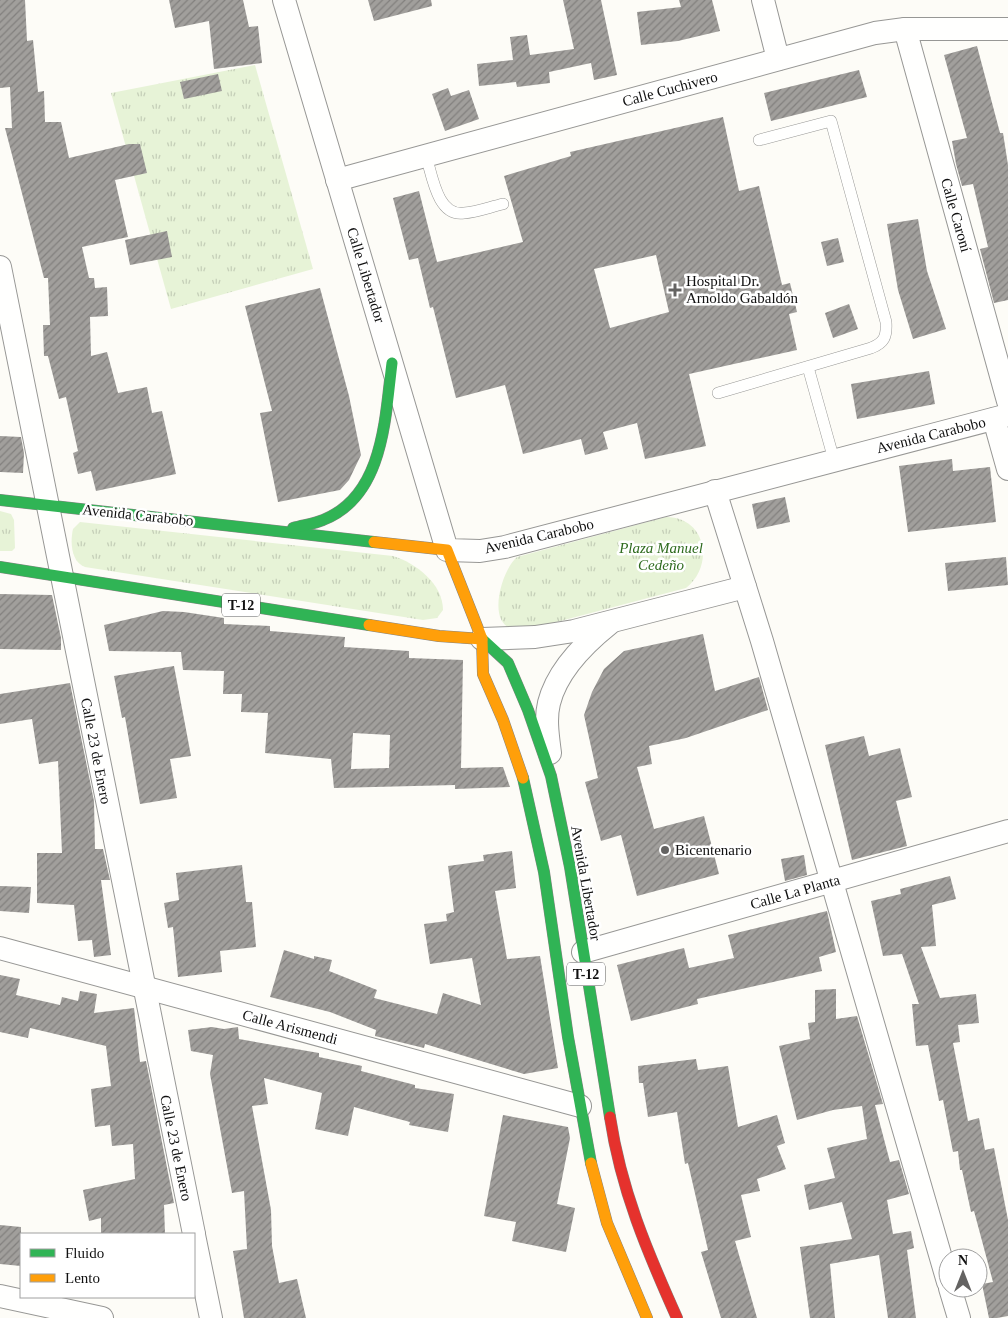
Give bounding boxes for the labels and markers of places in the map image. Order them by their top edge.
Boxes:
place label: Hospital Dr. Arnoldo Gabaldón [686,273,799,306]
marker: Hospital Dr. Arnoldo Gabaldón [668,283,682,297]
place label: Bicentenario [675,842,752,858]
marker: Bicentenario [659,844,671,856]

